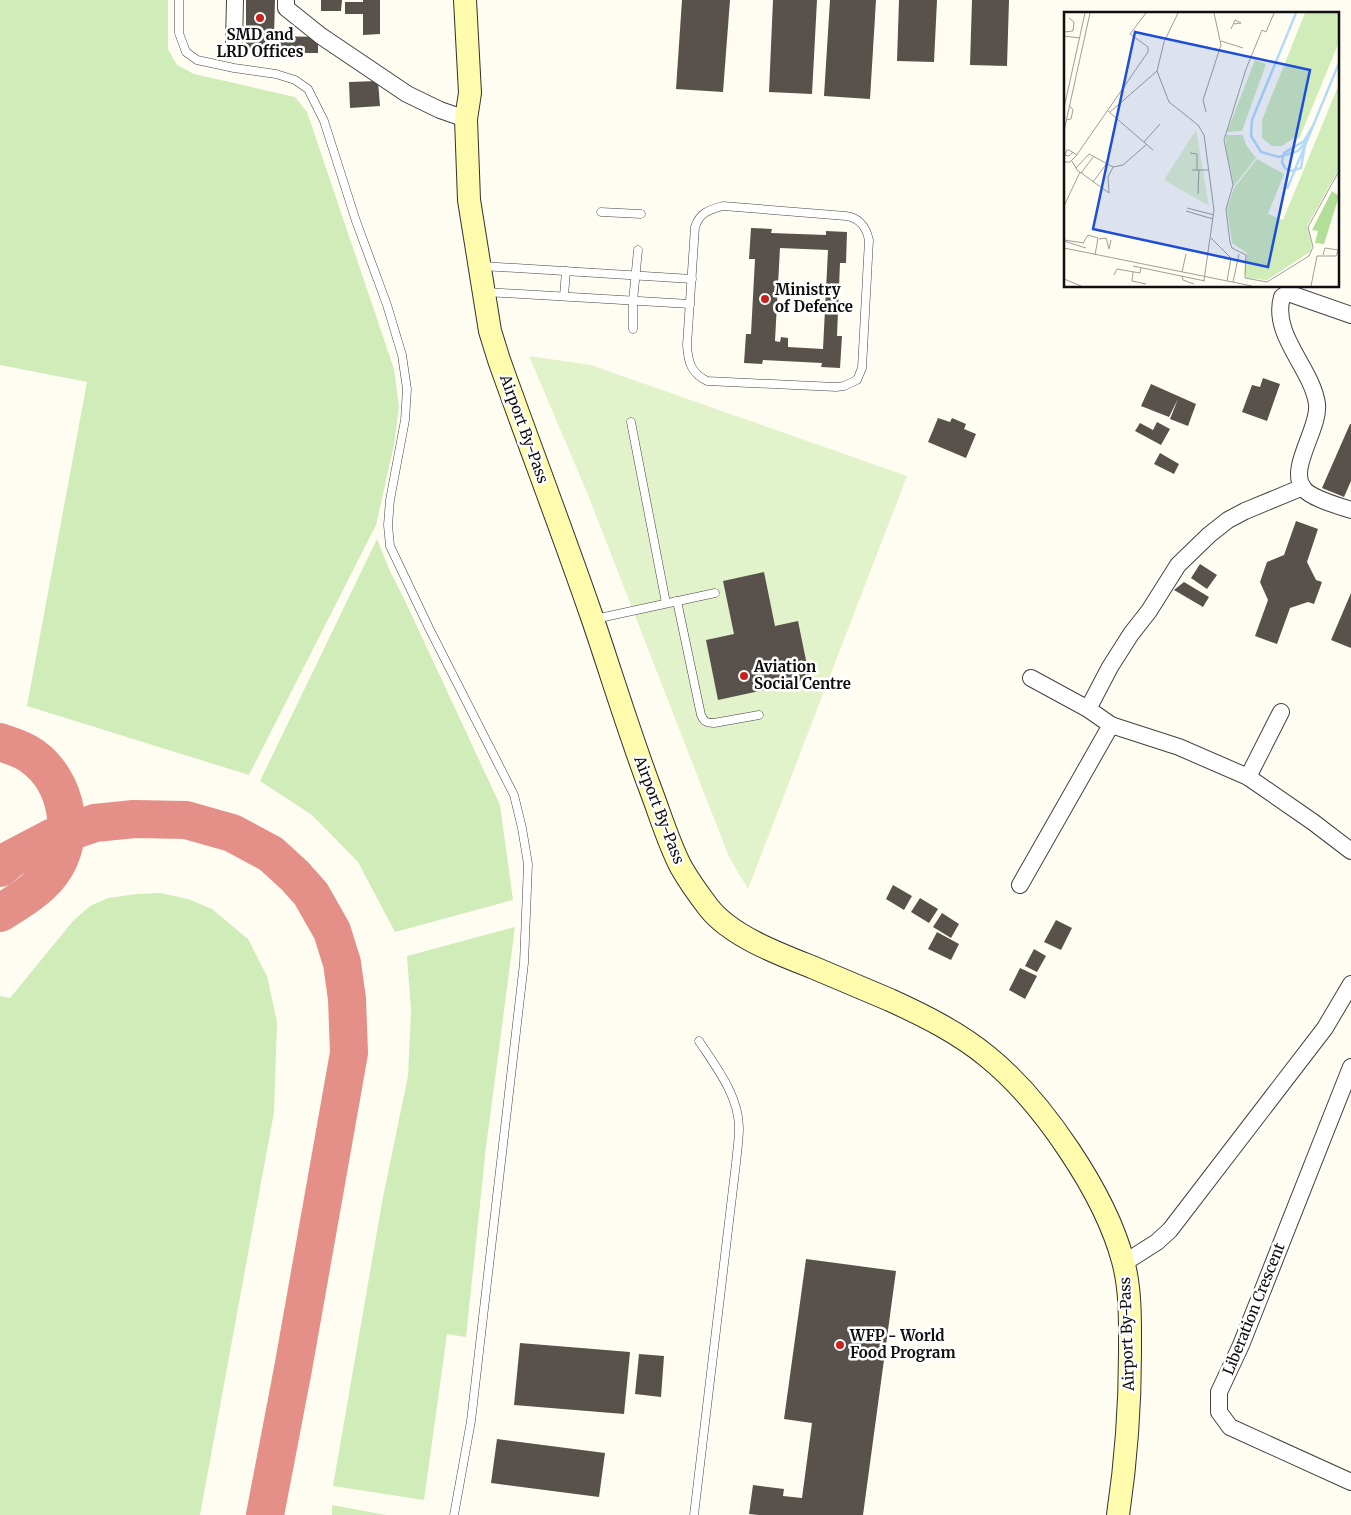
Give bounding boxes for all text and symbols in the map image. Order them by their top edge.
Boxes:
marker: SMD and LRD Offices [254,12,266,24]
inset map [1064,12,1338,288]
place label: SMD and LRD Offices [216,25,304,61]
place label: Ministry of Defence [775,280,853,316]
marker: Ministry of Defence [759,293,771,305]
street label: Airport By-Pass [496,371,553,486]
place label: Aviation Social Centre [753,657,851,693]
marker: Aviation Social Centre [738,670,750,682]
street label: Airport By-Pass [630,752,689,866]
street label: Liberation Crescent [1218,1240,1289,1378]
street label: Airport By-Pass [1115,1277,1138,1392]
place label: WFP - World Food Program [849,1326,956,1362]
marker: WFP - World Food Program [834,1339,846,1351]

